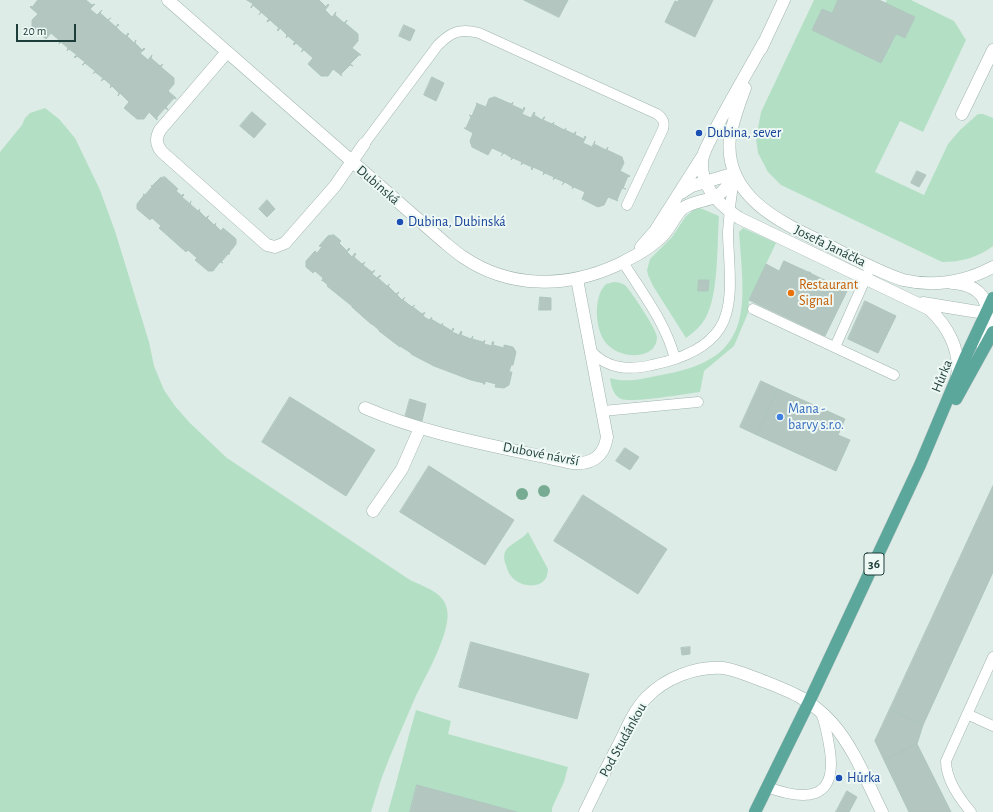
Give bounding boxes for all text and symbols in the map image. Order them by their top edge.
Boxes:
scale bar [18,16,78,42]
text: 20 m [23,25,46,37]
place label: Dubina, sever [707,125,781,141]
marker: Dubina, sever [694,128,704,138]
street label: Dubinská [353,162,403,208]
place label: Dubina, Dubinská [408,214,506,230]
marker: Dubina, Dubinská [395,217,405,227]
street label: Josefa Janáčka [792,221,868,271]
place label: Restaurant Signal [799,277,858,310]
marker: Restaurant Signal [786,288,796,298]
street label: Hůrka [928,357,956,395]
place label: Mana - barvy s.r.o. [788,401,844,434]
marker: Mana - barvy s.r.o. [775,412,785,422]
street label: Dubové návrší [502,438,580,470]
road number: 36 [864,553,884,575]
street label: Pod Studánkou [596,700,650,780]
place label: Hůrka [847,770,881,786]
marker: Hůrka [834,773,844,783]

